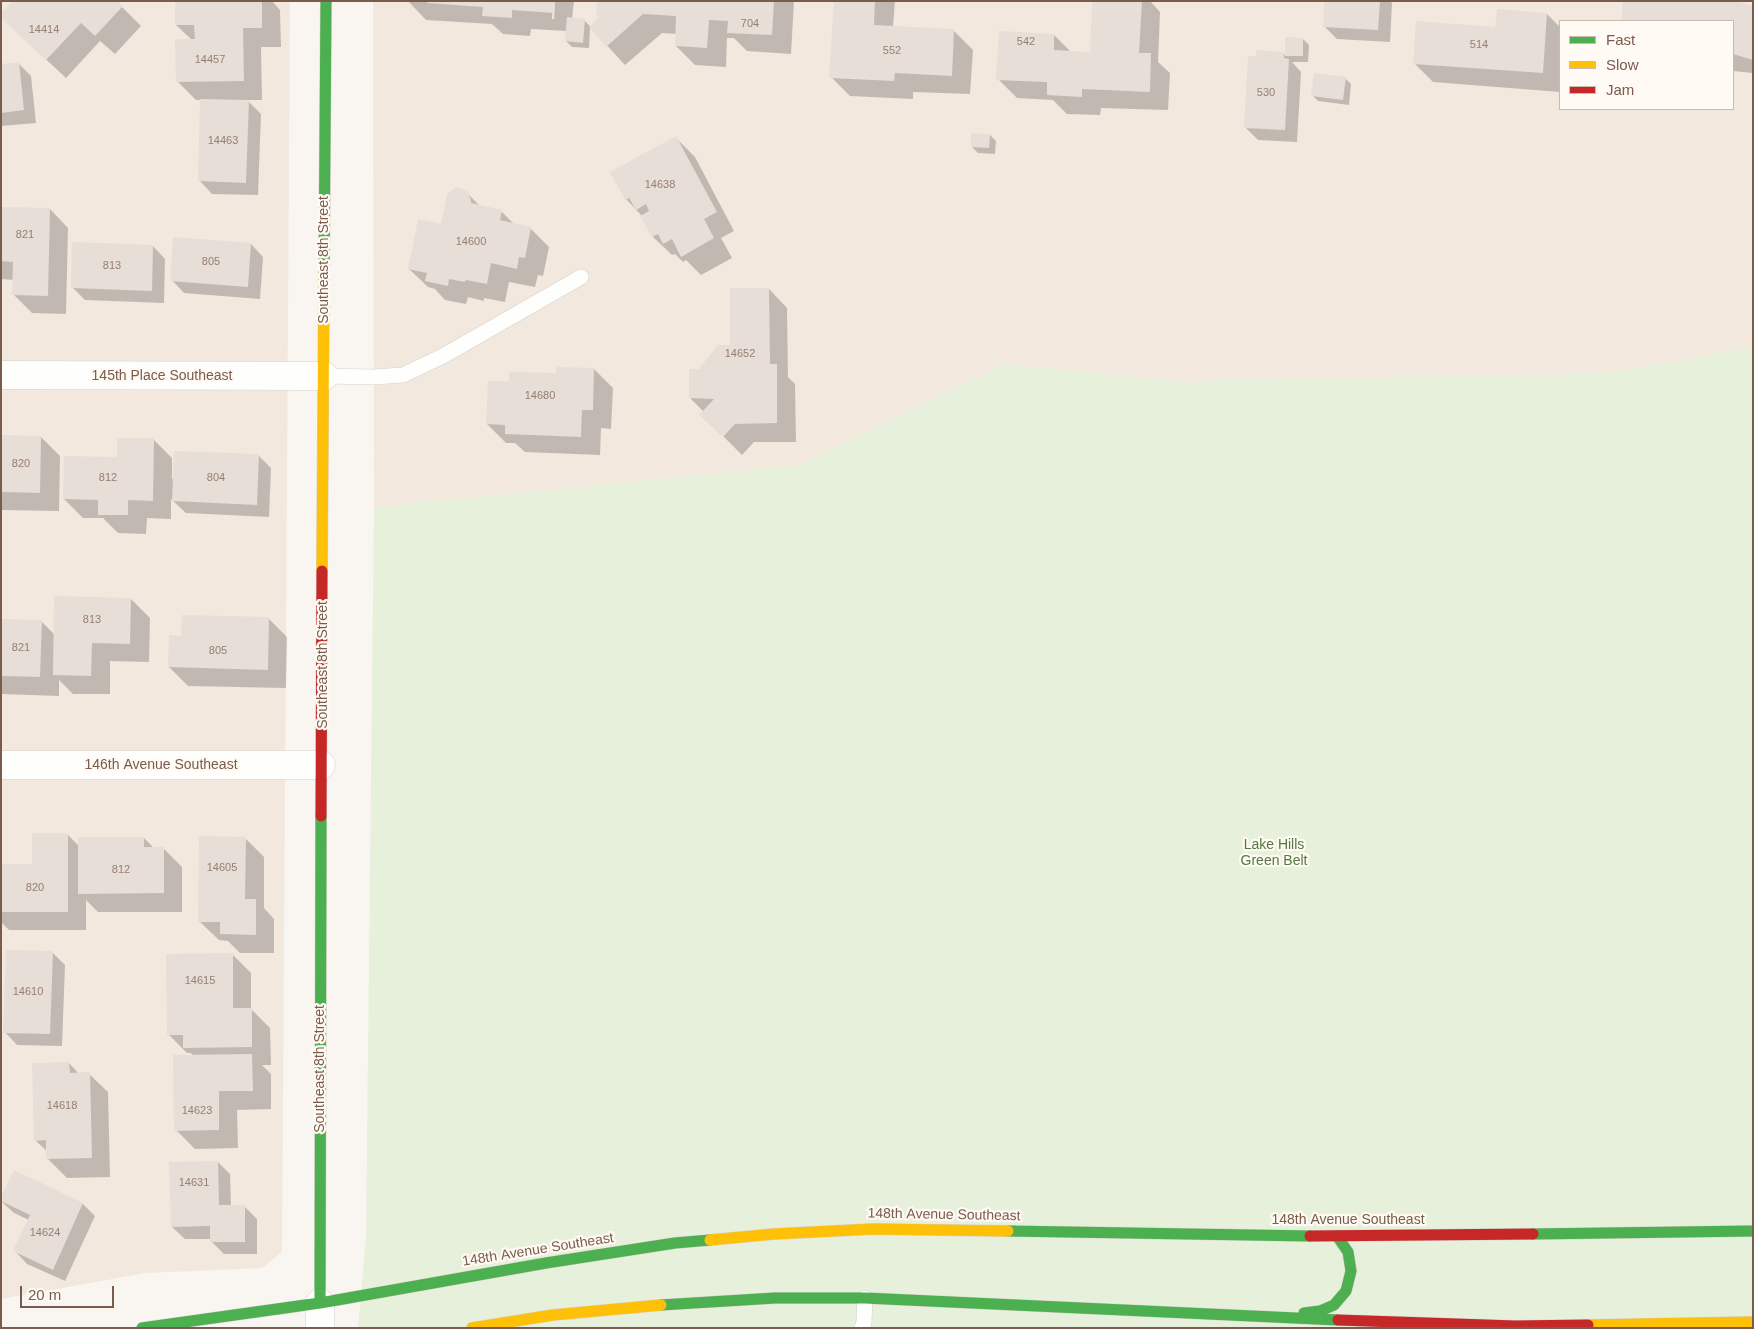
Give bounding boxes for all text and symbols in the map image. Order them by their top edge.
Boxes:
house number: 704 [741,17,759,31]
legend [1559,20,1734,110]
house number: 14414 [29,23,59,37]
text: Fast [1606,31,1635,48]
house number: 542 [1017,35,1035,49]
house number: 514 [1470,38,1488,52]
house number: 552 [883,44,901,58]
house number: 14457 [195,53,225,67]
text: Slow [1606,56,1639,73]
text: Jam [1606,81,1634,98]
house number: 530 [1257,86,1275,100]
house number: 14463 [208,134,238,148]
house number: 14638 [645,178,675,192]
street label: Southeast 8th Street [316,196,332,324]
house number: 821 [16,228,34,242]
house number: 14600 [456,235,486,249]
house number: 805 [202,255,220,269]
house number: 813 [103,259,121,273]
house number: 14652 [725,347,755,361]
street label: 145th Place Southeast [92,368,232,384]
house number: 14680 [525,389,555,403]
house number: 820 [12,457,30,471]
house number: 812 [99,471,117,485]
house number: 804 [207,471,225,485]
street label: Southeast 8th Street [315,601,331,729]
house number: 813 [83,613,101,627]
house number: 821 [12,641,30,655]
house number: 805 [209,644,227,658]
street label: 146th Avenue Southeast [84,757,238,773]
park label: Lake Hills Green Belt [1241,837,1307,870]
house number: 14605 [207,861,237,875]
house number: 812 [112,863,130,877]
house number: 820 [26,881,44,895]
house number: 14615 [185,974,215,988]
house number: 14610 [13,985,43,999]
street label: Southeast 8th Street [312,1005,328,1133]
house number: 14618 [47,1099,77,1113]
house number: 14623 [182,1104,212,1118]
house number: 14631 [179,1176,209,1190]
street label: 148th Avenue Southeast [867,1205,1021,1225]
street label: 148th Avenue Southeast [1271,1212,1425,1228]
house number: 14624 [30,1226,60,1240]
street label: 148th Avenue Southeast [461,1230,615,1270]
scale bar [22,1276,116,1308]
text: 20 m [28,1286,61,1303]

